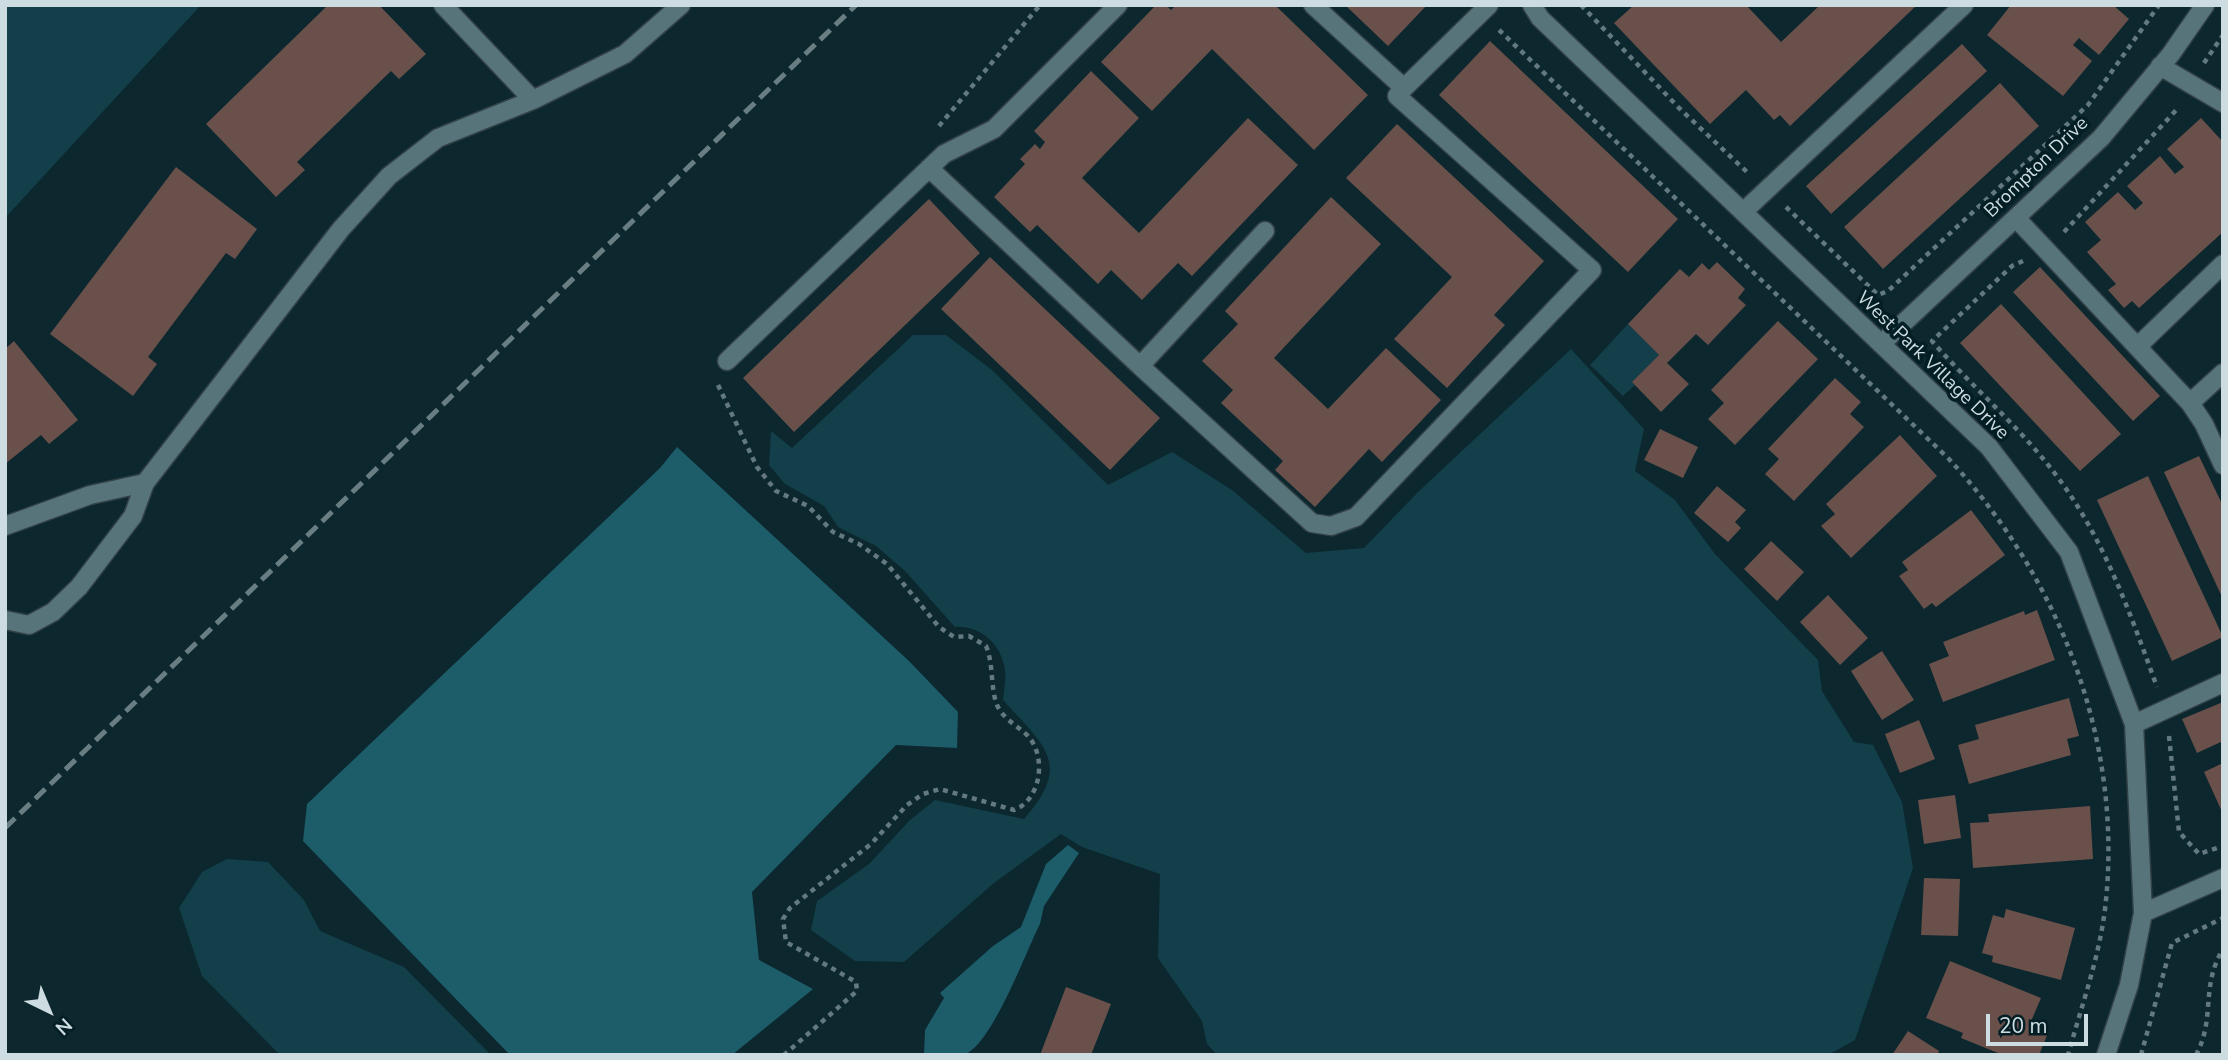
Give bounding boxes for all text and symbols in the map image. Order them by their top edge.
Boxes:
street label: Brompton Drive [1980,113,2094,223]
street label: West Park Village Drive [1851,287,2013,445]
north arrow [14,976,84,1046]
scale bar [1990,1000,2092,1044]
text: N [49,1012,77,1041]
text: 20 m [1999,1012,2048,1040]

